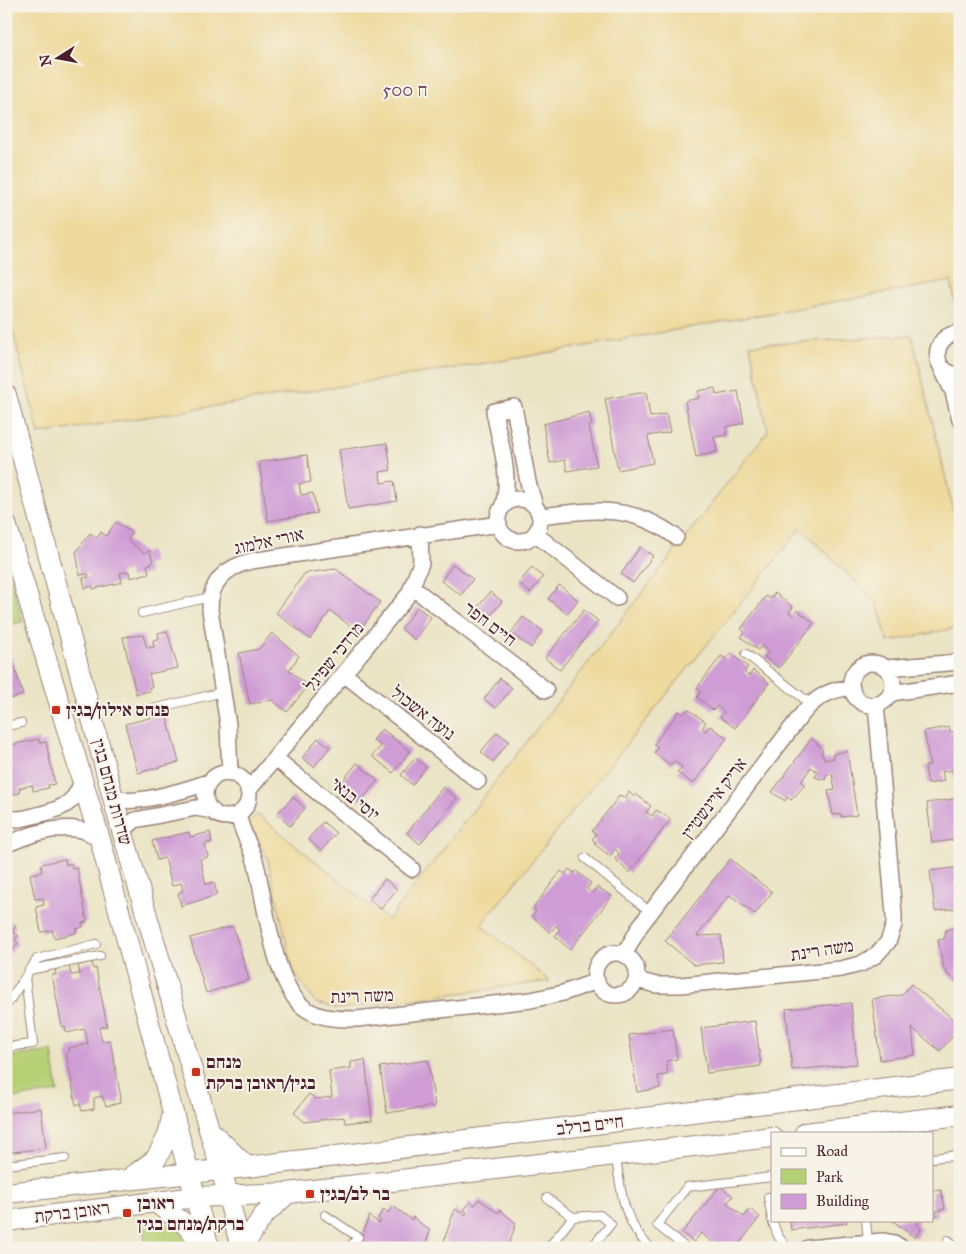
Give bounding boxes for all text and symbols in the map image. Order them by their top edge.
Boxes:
north arrow [32,32,82,82]
text: N [36,53,55,68]
district label: ח 500 [382,78,428,101]
street label: אורי אלמוג [232,523,306,559]
street label: חיים חפר [459,597,521,651]
street label: מרדכי שפיגל [299,618,369,696]
street label: נועה אשכול [386,681,460,745]
place label: פנחס אילון/בגין [66,699,170,721]
marker: פנחס אילון/בגין [50,704,62,716]
street label: שדרות מנחם בגין [87,736,137,848]
street label: אריק איינשטיין [676,753,752,843]
street label: יוסי בנאי [326,773,384,825]
street label: משה רינת [789,934,855,966]
street label: משה רינת [330,984,394,1008]
place label: מנחם בגין/ראובן ברקת [206,1051,316,1094]
marker: מנחם בגין/ראובן ברקת [190,1066,202,1078]
street label: חיים ברלב [555,1110,625,1140]
legend [771,1132,934,1222]
text: Road [816,1142,848,1160]
text: Park [816,1168,843,1186]
place label: בר לב/בגין [320,1183,390,1205]
marker: בר לב/בגין [304,1188,316,1200]
place label: ראובן ברקת/מנחם בגין [137,1192,245,1235]
text: Building [816,1192,870,1210]
street label: ראובן ברקת [33,1196,111,1228]
marker: ראובן ברקת/מנחם בגין [121,1207,133,1219]

